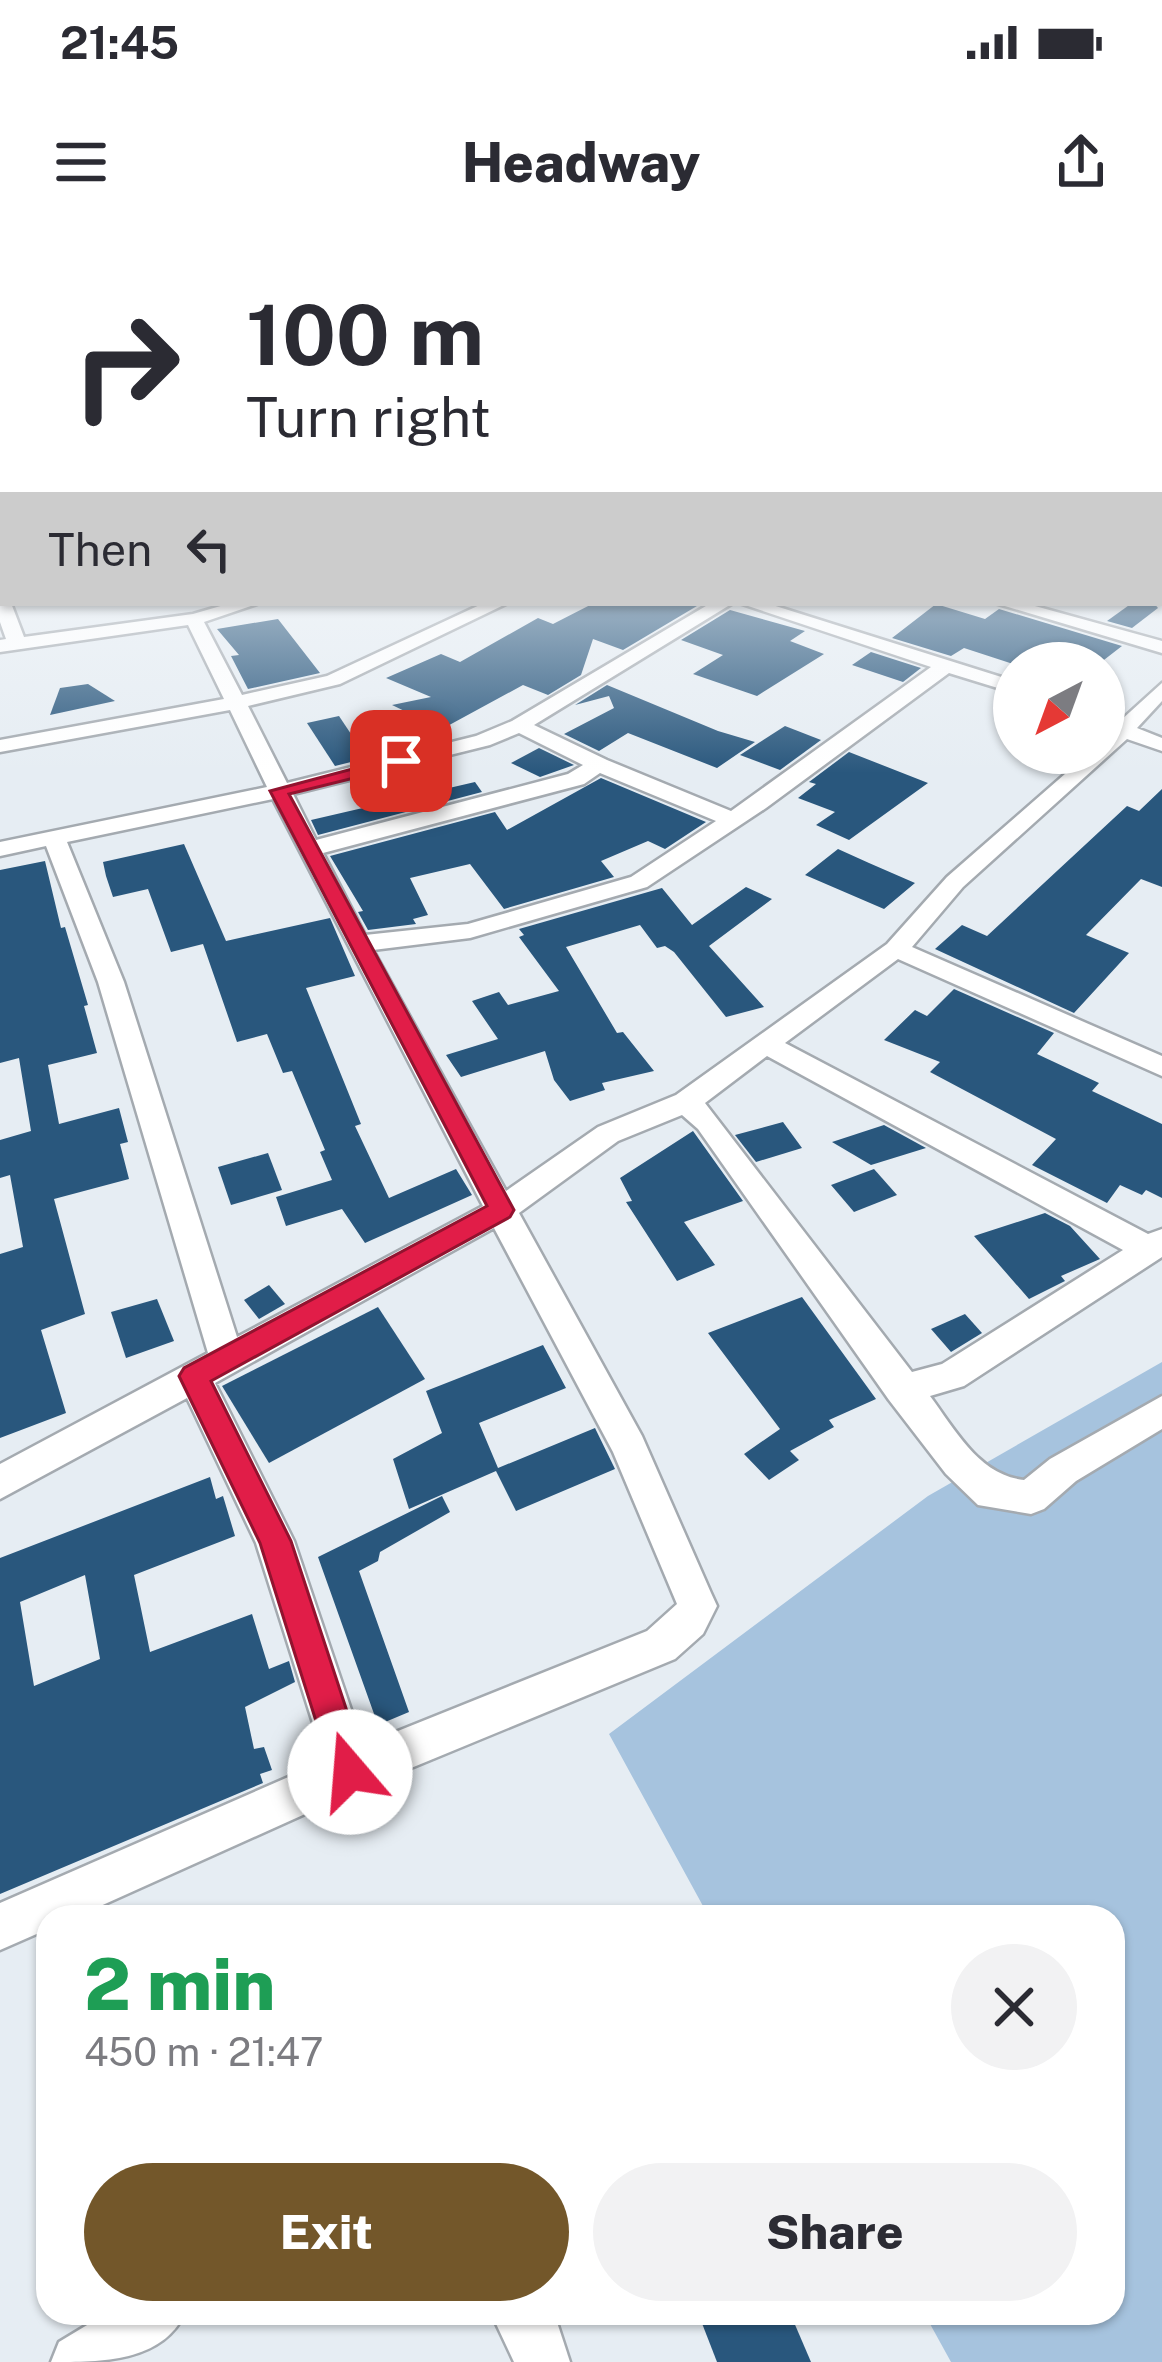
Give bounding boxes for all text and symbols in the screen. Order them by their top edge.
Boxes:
text: 21:45 [60,16,179,69]
icon: menu [48,129,114,195]
icon: share [1048,129,1114,195]
text: Headway [462,131,700,194]
text: 100 m [246,285,484,384]
icon: right [48,288,204,444]
text: Turn right [246,386,491,449]
icon: left [176,516,242,582]
text: Then [48,523,152,576]
north arrow [993,642,1125,774]
map controls [993,642,1125,774]
pin [350,710,452,812]
icon: arrive [368,728,434,794]
position arrow [287,1709,413,1835]
text: 2 min [84,1942,275,2026]
button: close [951,1944,1077,2070]
text: 450 m · 21:47 [84,2029,323,2075]
button: Exit [84,2163,569,2301]
button: Share [593,2163,1077,2301]

